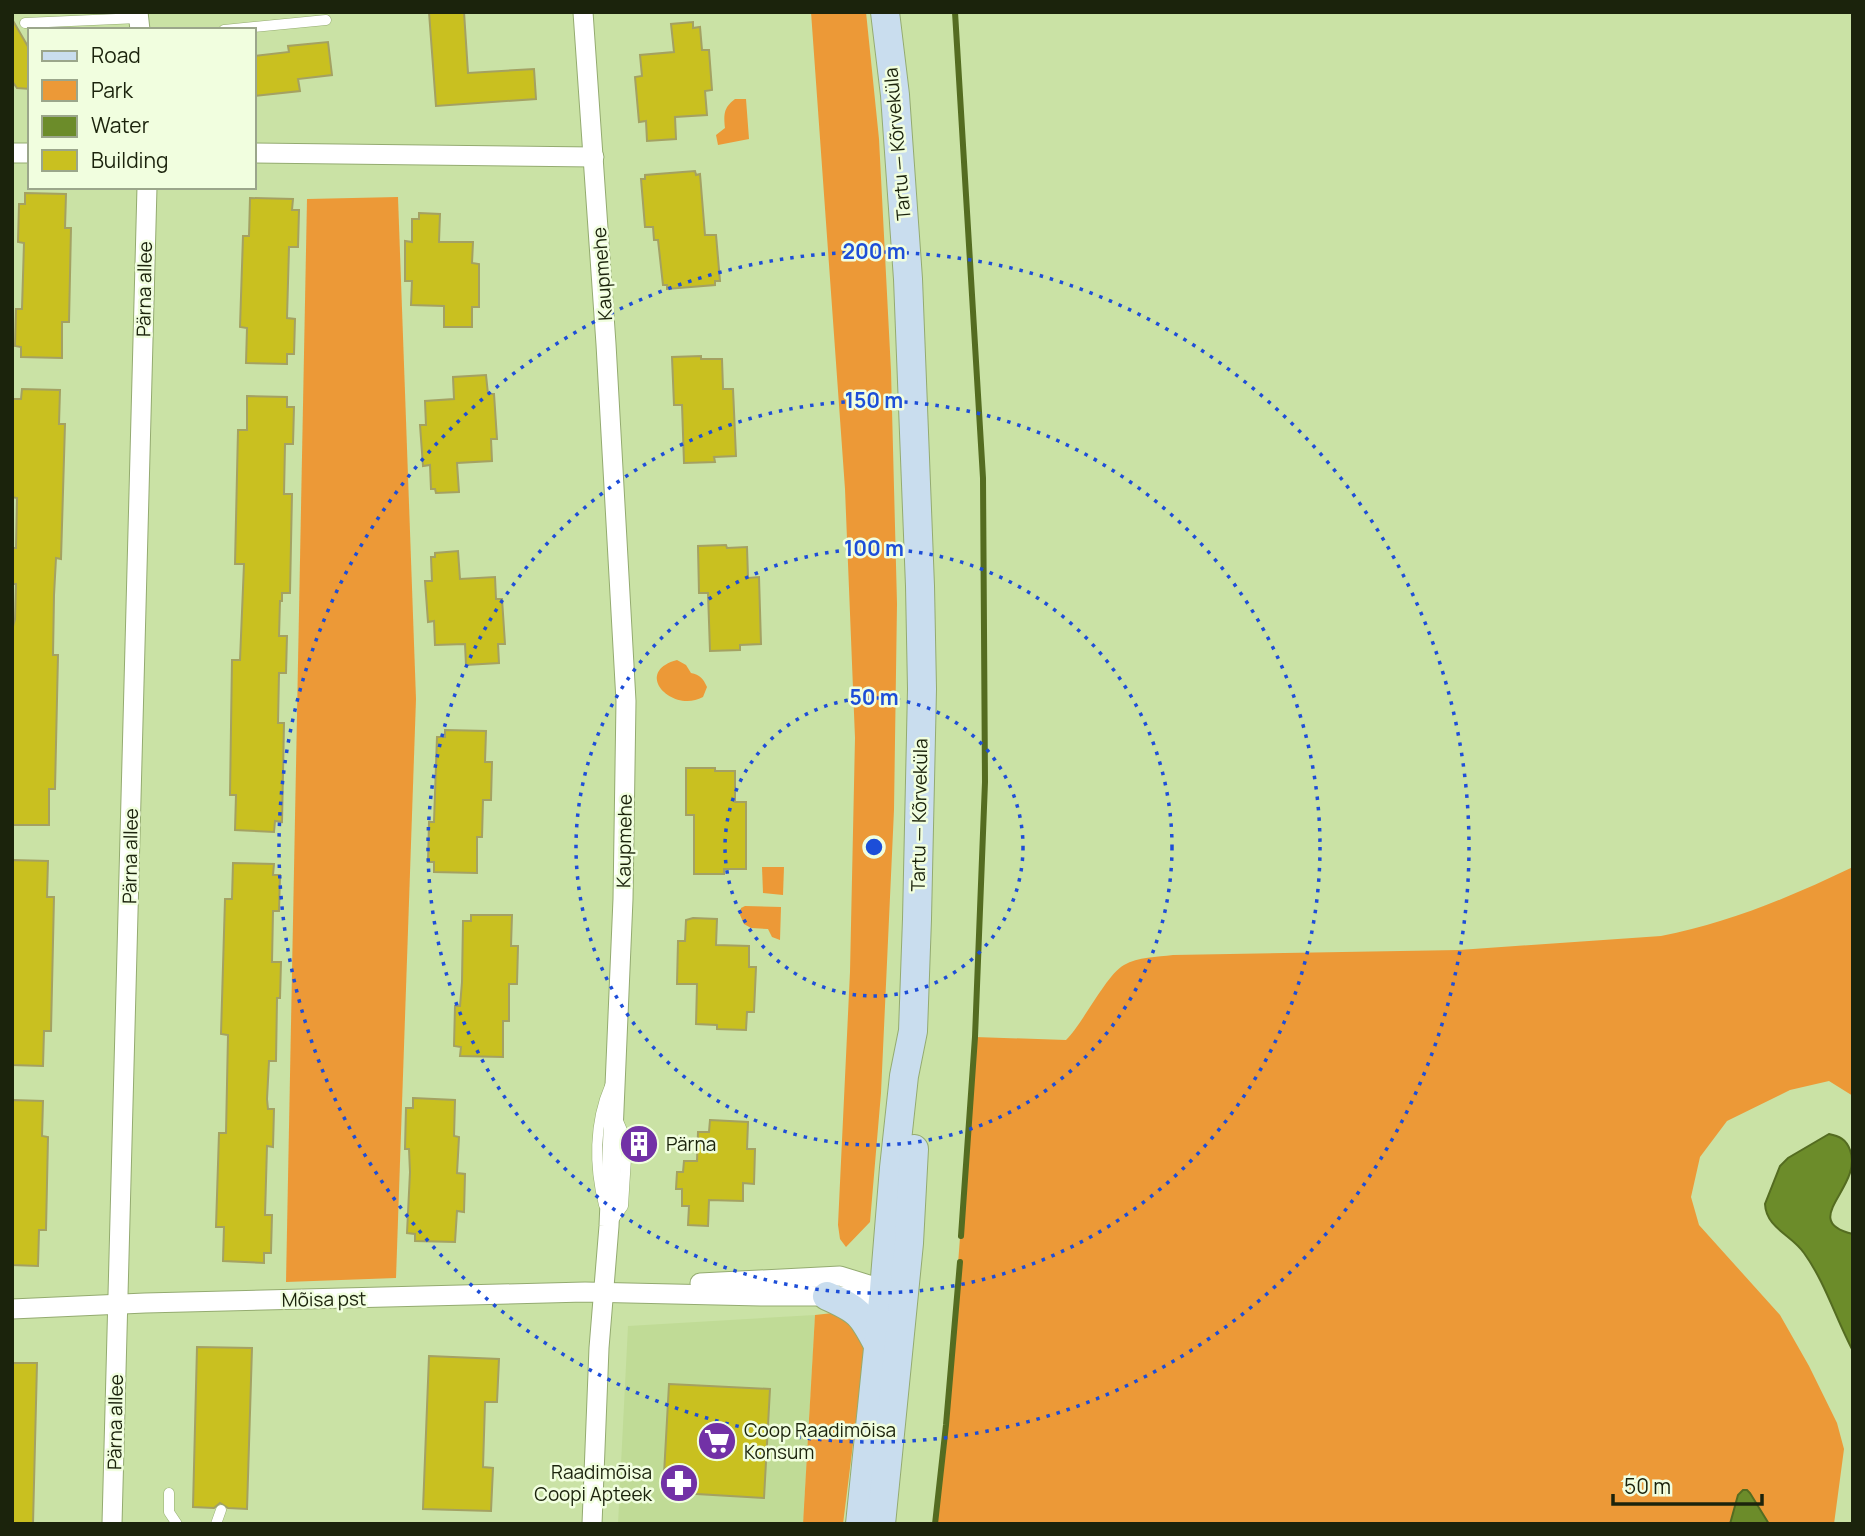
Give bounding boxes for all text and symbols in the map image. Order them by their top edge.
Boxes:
legend [28,28,256,189]
text: Road [91,41,141,69]
street label: Tartu — Kõrveküla [877,66,917,222]
text: Park [91,76,133,104]
text: Water [91,111,150,139]
text: Building [91,146,168,174]
street label: Kaupmehe [586,226,618,322]
text: 200 m [842,237,906,265]
street label: Pärna allee [130,241,158,337]
text: 150 m [845,386,903,414]
text: 100 m [844,534,904,562]
text: 50 m [849,683,899,711]
street label: Tartu — Kõrveküla [905,738,933,892]
street label: Kaupmehe [610,794,638,888]
street label: Pärna allee [116,808,144,904]
centre of rings [862,835,886,859]
building icon: Pärna [618,1123,660,1165]
place label: Pärna [666,1131,716,1157]
street label: Mõisa pst [281,1285,367,1313]
street label: Pärna allee [101,1374,129,1470]
place label: Coop Raadimõisa Konsum [744,1417,896,1465]
supermarket icon: Coop Raadimõisa Konsum [696,1420,738,1462]
place label: Raadimõisa Coopi Apteek [534,1459,653,1507]
pharmacy icon: Raadimõisa Coopi Apteek [658,1462,700,1504]
scale bar [1613,1462,1762,1506]
text: 50 m [1624,1472,1671,1500]

